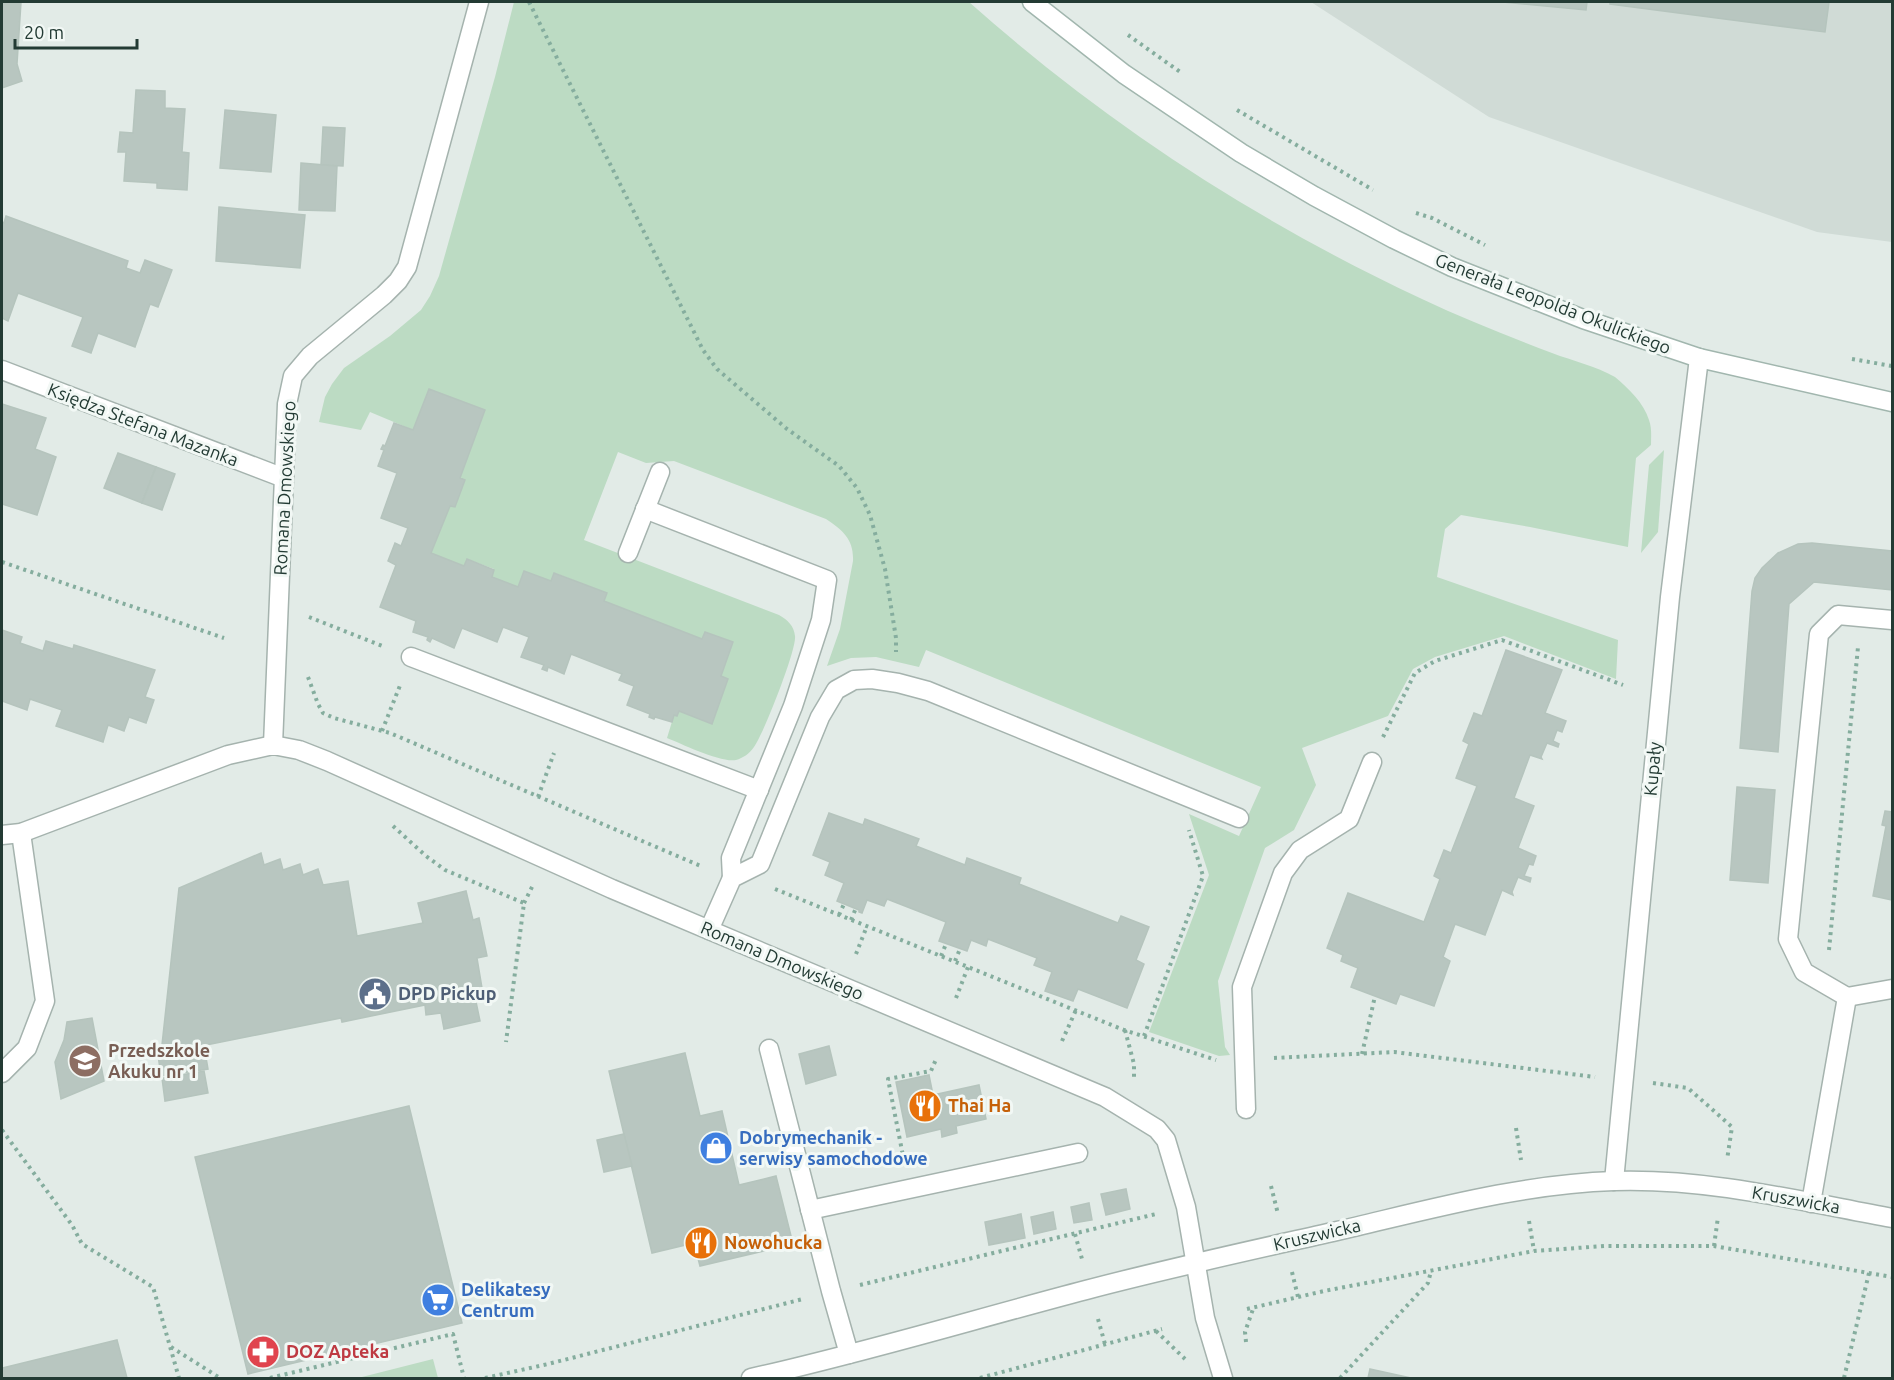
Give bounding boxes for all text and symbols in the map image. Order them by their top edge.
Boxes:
scale bar [15,12,136,50]
text: 20 m [24,22,64,42]
street label: Generała Leopolda Okulickiego [1433,249,1674,357]
street label: Księdza Stefana Mazanka [45,378,242,470]
street label: Romana Dmowskiego [269,400,299,576]
street label: Kupały [1640,741,1664,797]
street label: Romana Dmowskiego [698,917,867,1003]
public building icon: DPD Pickup [357,976,393,1012]
place label: DPD Pickup [398,983,496,1003]
place label: Przedszkole Akuku nr 1 [108,1040,210,1081]
school or university icon: Przedszkole Akuku nr 1 [67,1043,103,1079]
restaurant icon: Thai Ha [907,1088,943,1124]
place label: Thai Ha [948,1095,1011,1115]
place label: Dobrymechanik - serwisy samochodowe [739,1127,928,1168]
shop icon: Dobrymechanik - serwisy samochodowe [698,1130,734,1166]
street label: Kruszwicka [1751,1181,1842,1217]
street label: Kruszwicka [1271,1214,1362,1254]
restaurant icon: Nowohucka [683,1225,719,1261]
place label: Nowohucka [724,1232,822,1252]
place label: Delikatesy Centrum [461,1279,551,1320]
supermarket icon: Delikatesy Centrum [420,1282,456,1318]
pharmacy icon: DOZ Apteka [245,1334,281,1370]
place label: DOZ Apteka [286,1341,389,1361]

